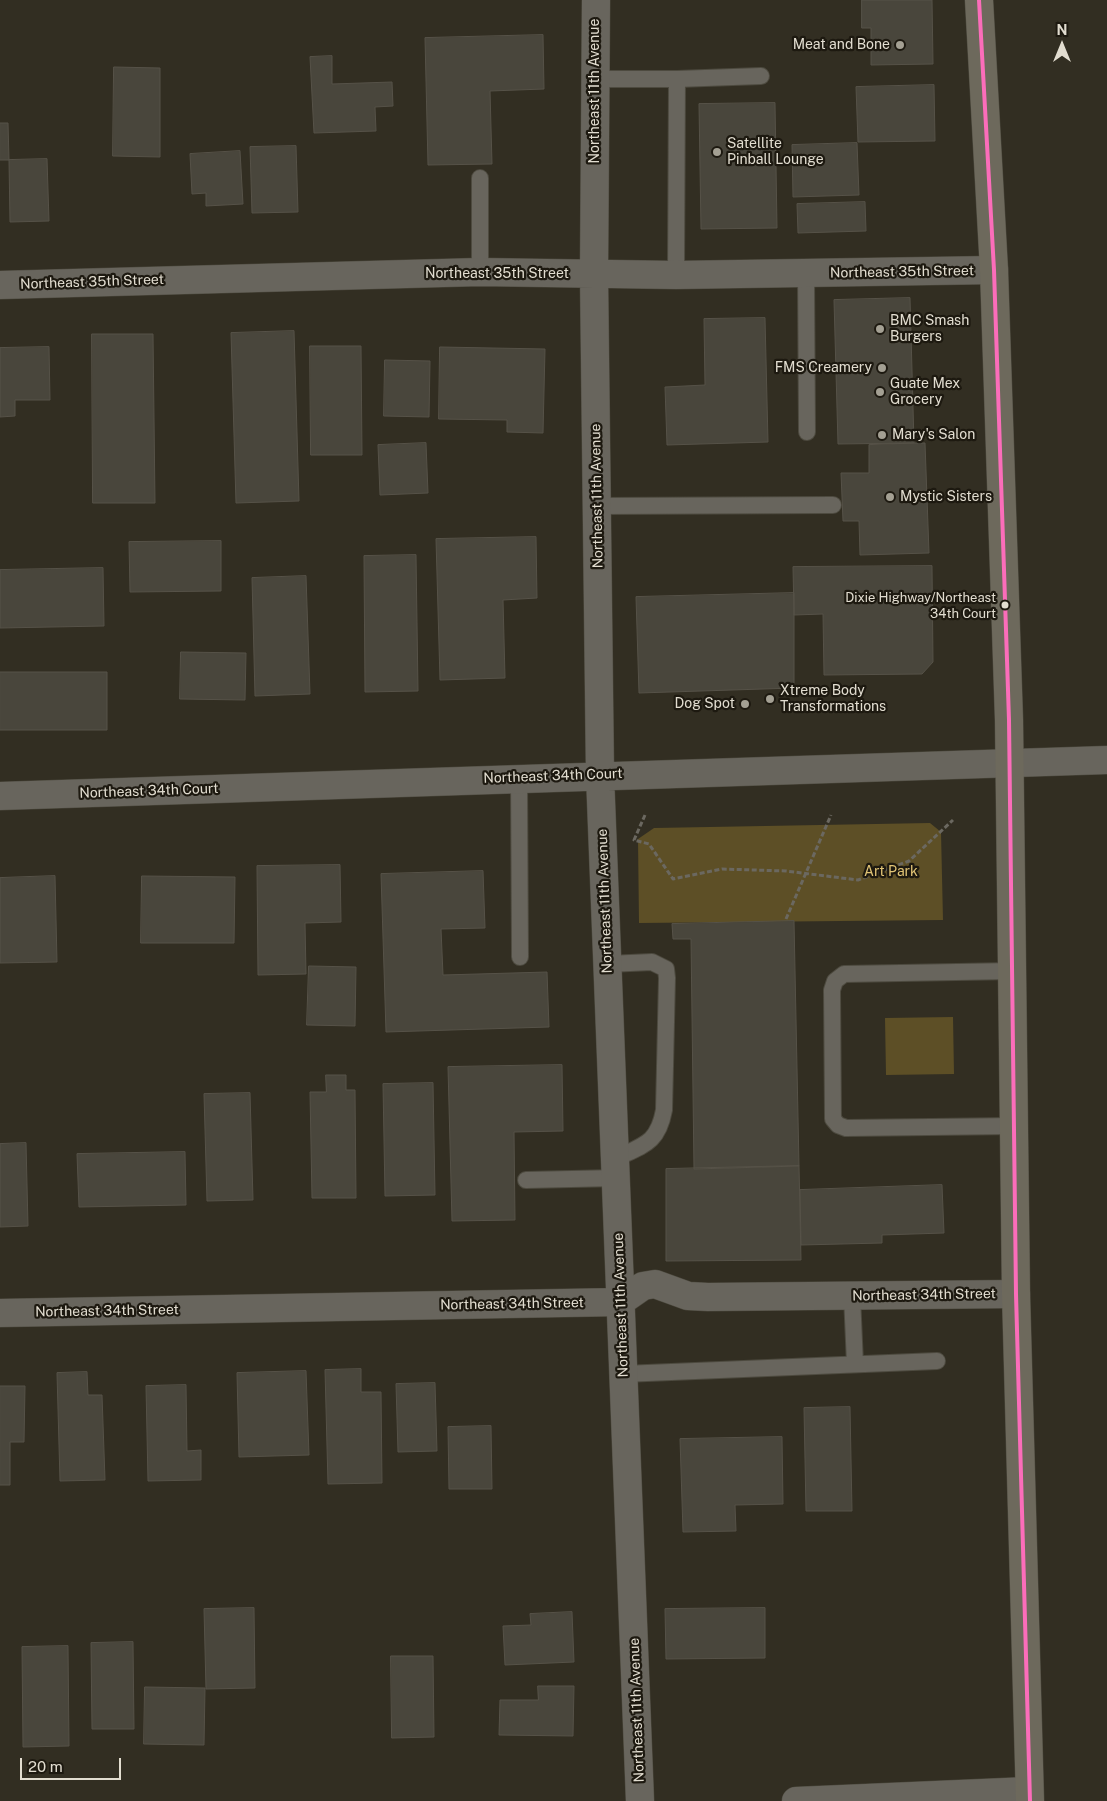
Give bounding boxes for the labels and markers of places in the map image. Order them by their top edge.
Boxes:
place label: Meat and Bone [793,37,890,53]
marker: Meat and Bone [894,39,906,51]
place label: Satellite Pinball Lounge [727,136,824,168]
marker: Satellite Pinball Lounge [711,146,723,158]
place label: BMC Smash Burgers [890,313,969,346]
marker: BMC Smash Burgers [874,323,886,335]
place label: FMS Creamery [775,360,872,376]
marker: FMS Creamery [876,362,888,374]
place label: Guate Mex Grocery [890,376,960,408]
marker: Guate Mex Grocery [874,386,886,398]
place label: Mary's Salon [892,427,975,443]
marker: Mary's Salon [876,429,888,441]
place label: Mystic Sisters [900,489,992,505]
marker: Mystic Sisters [884,491,896,503]
place label: Dixie Highway/Northeast 34th Court [845,590,996,621]
marker: Dixie Highway/Northeast 34th Court [1000,600,1010,610]
place label: Xtreme Body Transformations [780,683,886,716]
marker: Xtreme Body Transformations [764,693,776,705]
place label: Dog Spot [675,696,735,712]
marker: Dog Spot [739,698,751,710]

